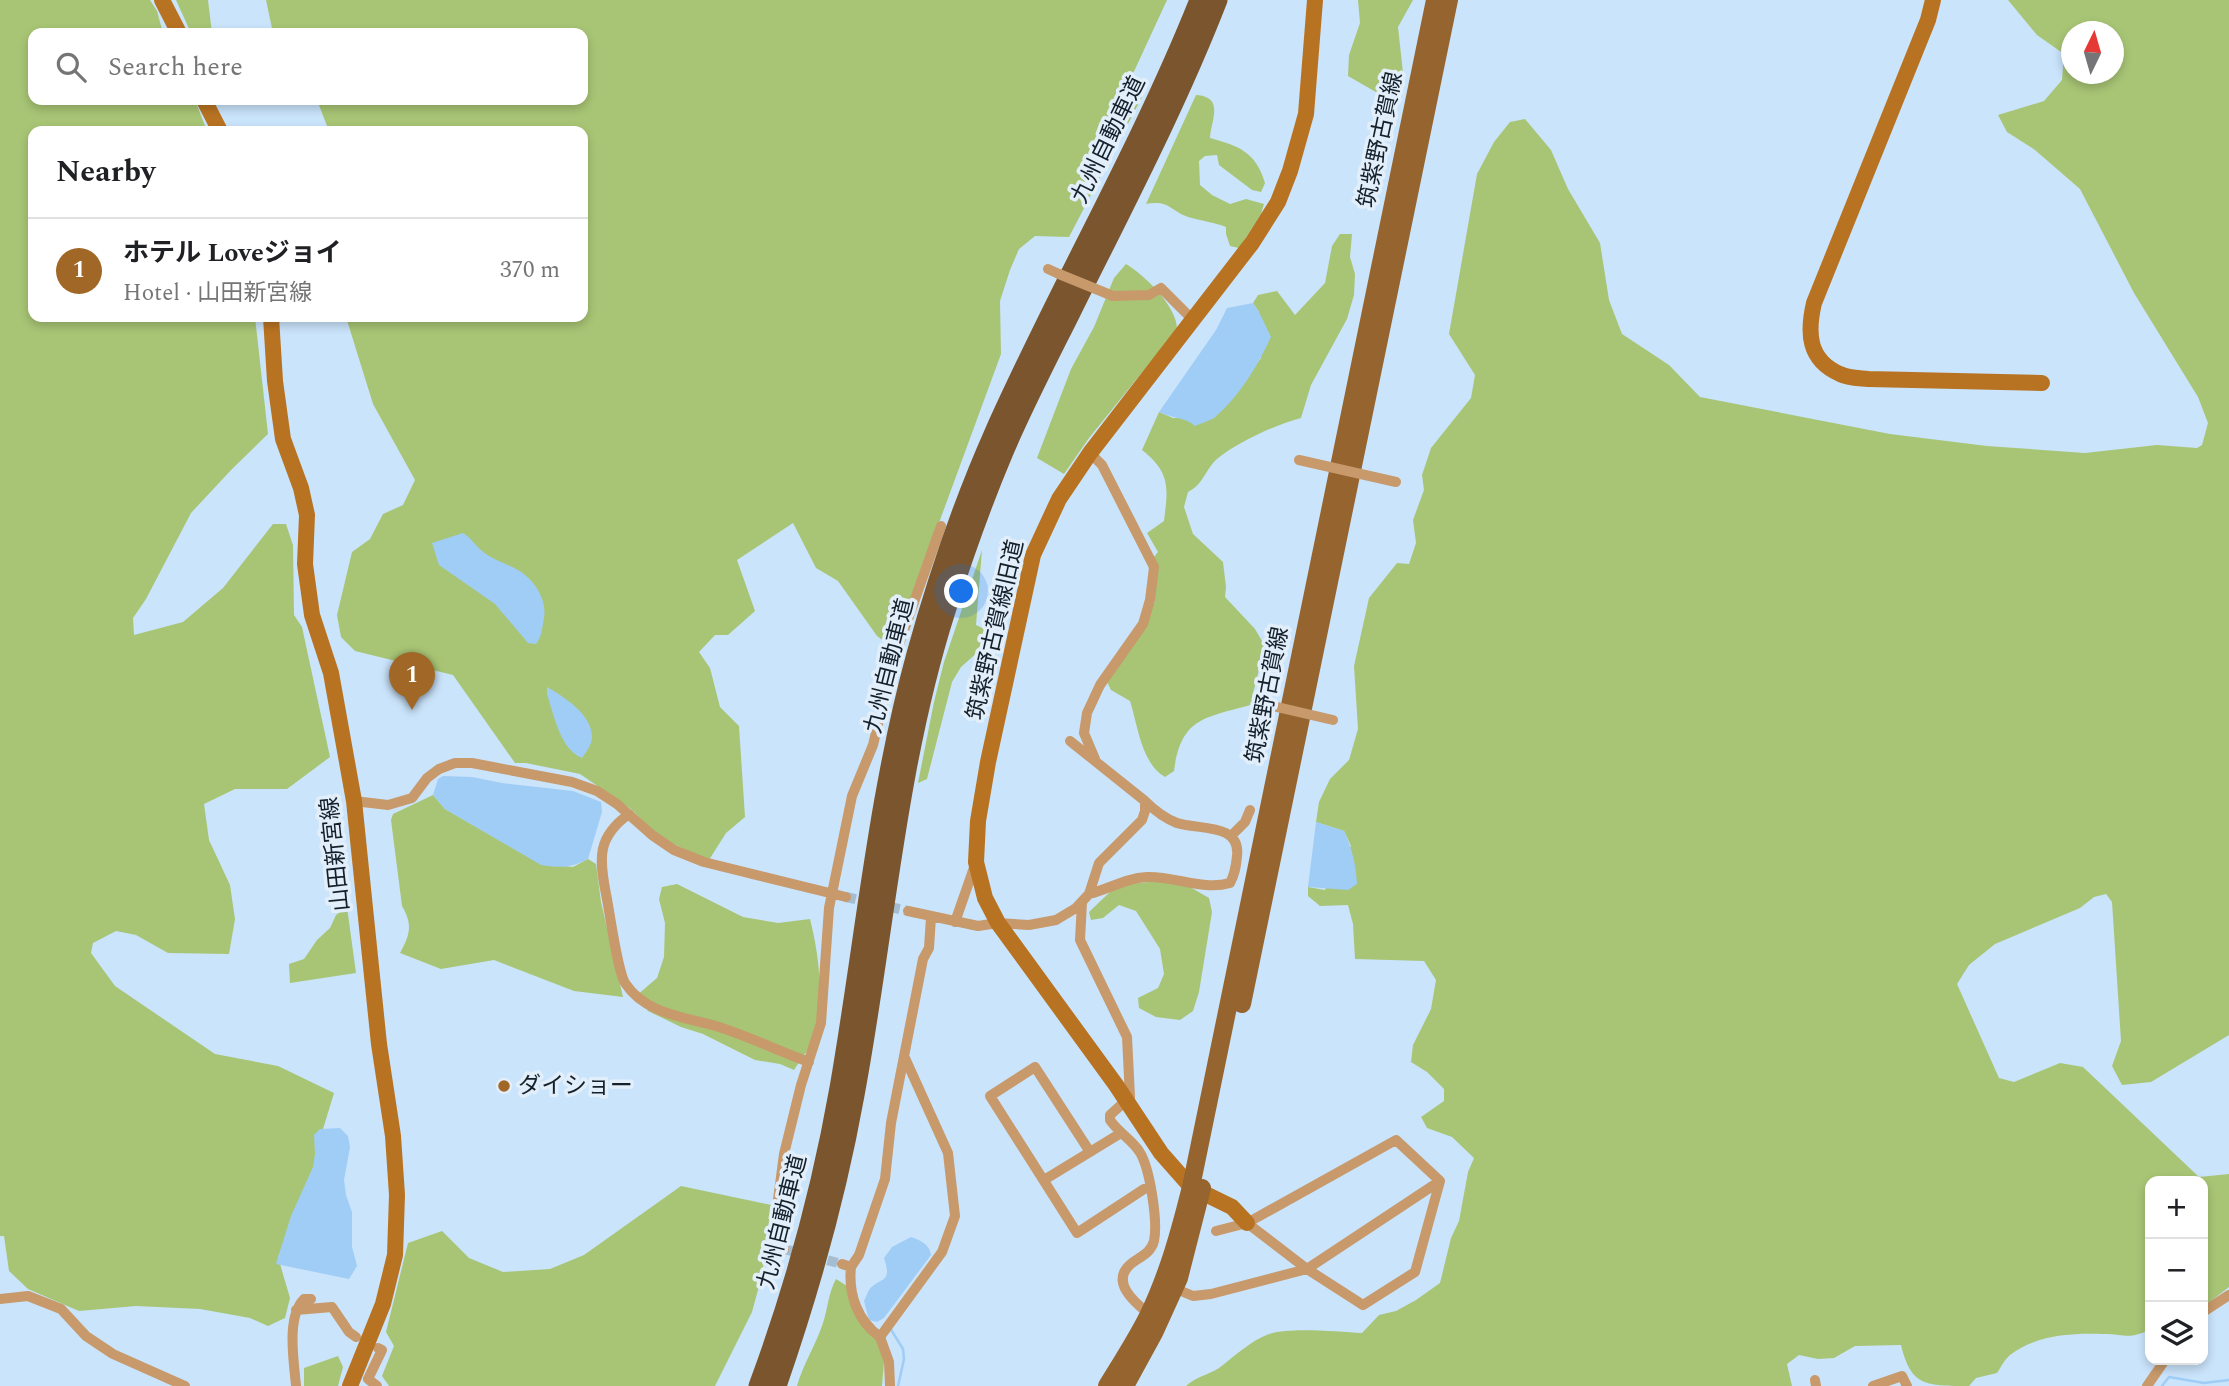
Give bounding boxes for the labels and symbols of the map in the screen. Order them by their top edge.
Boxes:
north arrow [2061,21,2124,84]
street label: 筑紫野古賀線 [1350,69,1412,211]
street label: 九州自動車道 [1063,70,1155,210]
street label: 筑紫野古賀線旧道 [958,536,1034,724]
your location [944,574,978,608]
street label: 九州自動車道 [856,595,924,737]
street label: 筑紫野古賀線 [1238,624,1298,766]
pin: 1 [389,652,435,710]
street label: 山田新宮線 [313,795,359,913]
place label: ダイショー [518,1069,633,1104]
marker: ダイショー [496,1078,512,1094]
street label: 九州自動車道 [749,1151,817,1293]

